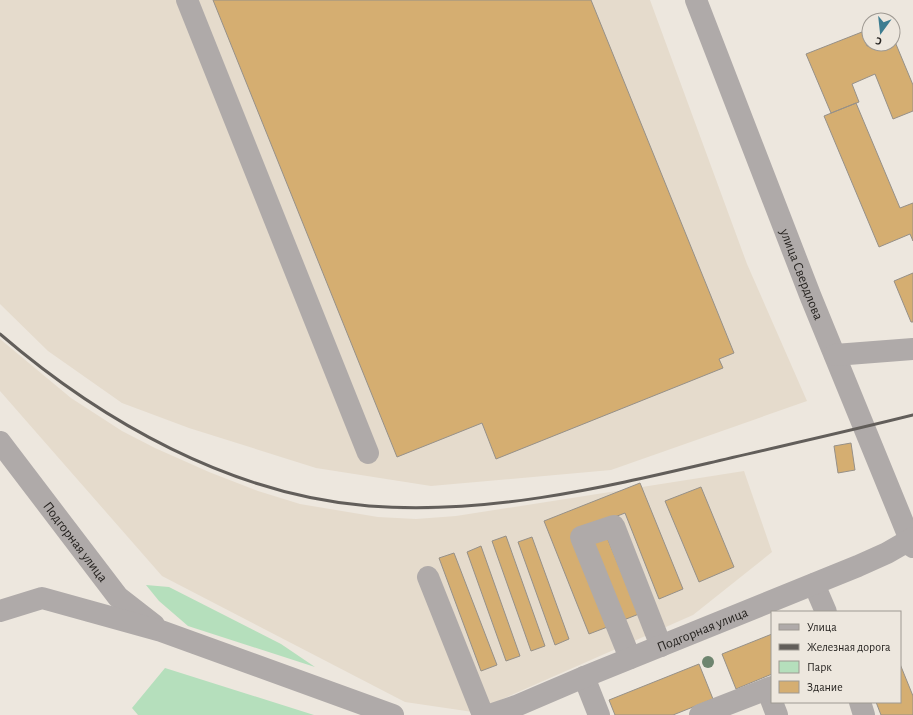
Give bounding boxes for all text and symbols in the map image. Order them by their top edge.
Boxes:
north arrow [861,12,901,52]
text: С [874,35,883,47]
street label: улица Свердлова [777,226,826,323]
street label: Подгорная улица [40,499,110,585]
street label: Подгорная улица [655,605,751,655]
legend [771,611,901,703]
text: Улица [807,621,837,633]
text: Железная дорога [807,641,891,653]
text: Парк [807,661,832,673]
text: Здание [807,681,843,693]

